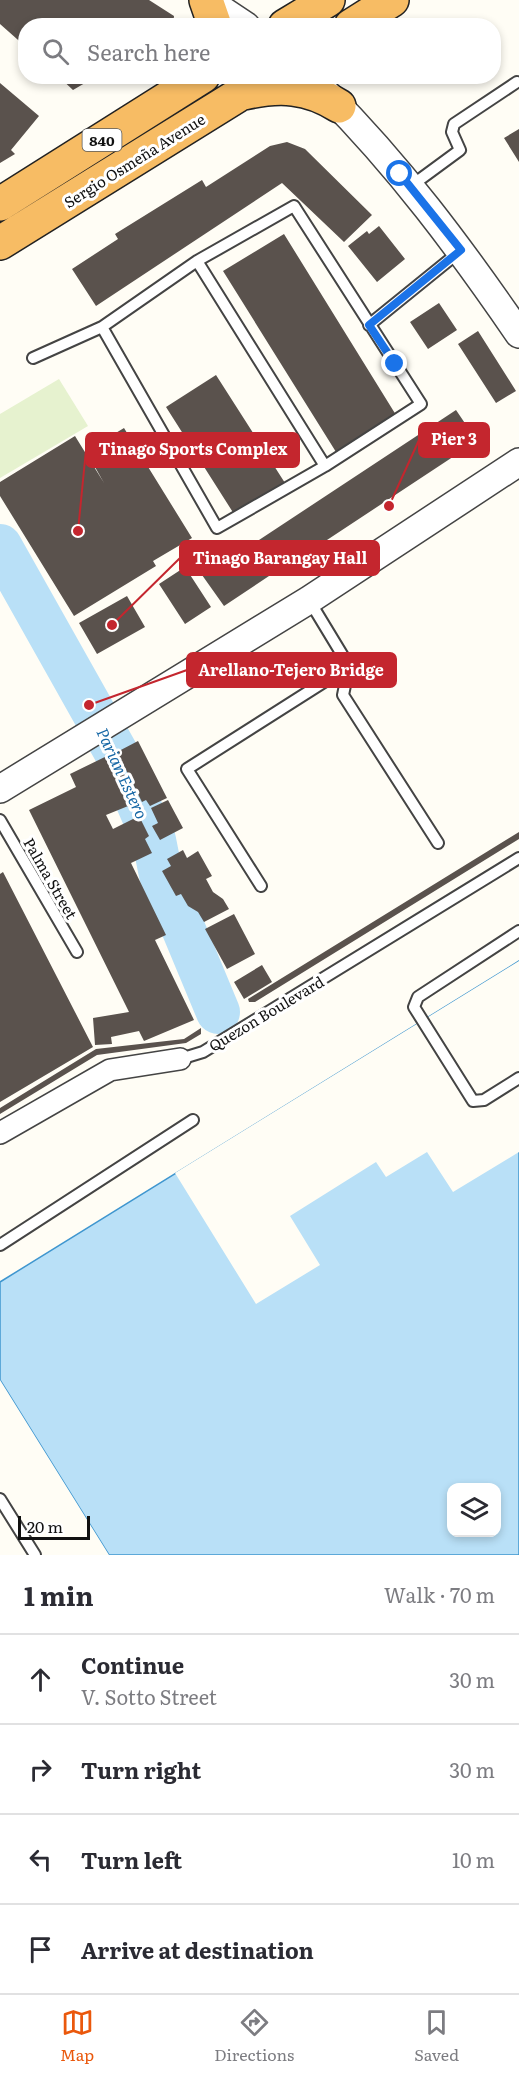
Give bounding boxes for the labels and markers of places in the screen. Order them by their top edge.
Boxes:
callout: Pier 3 [419,423,489,457]
callout: Tinago Sports Complex [86,433,299,467]
callout: Tinago Barangay Hall [180,541,379,575]
callout: Arellano-Tejero Bridge [187,653,396,687]

